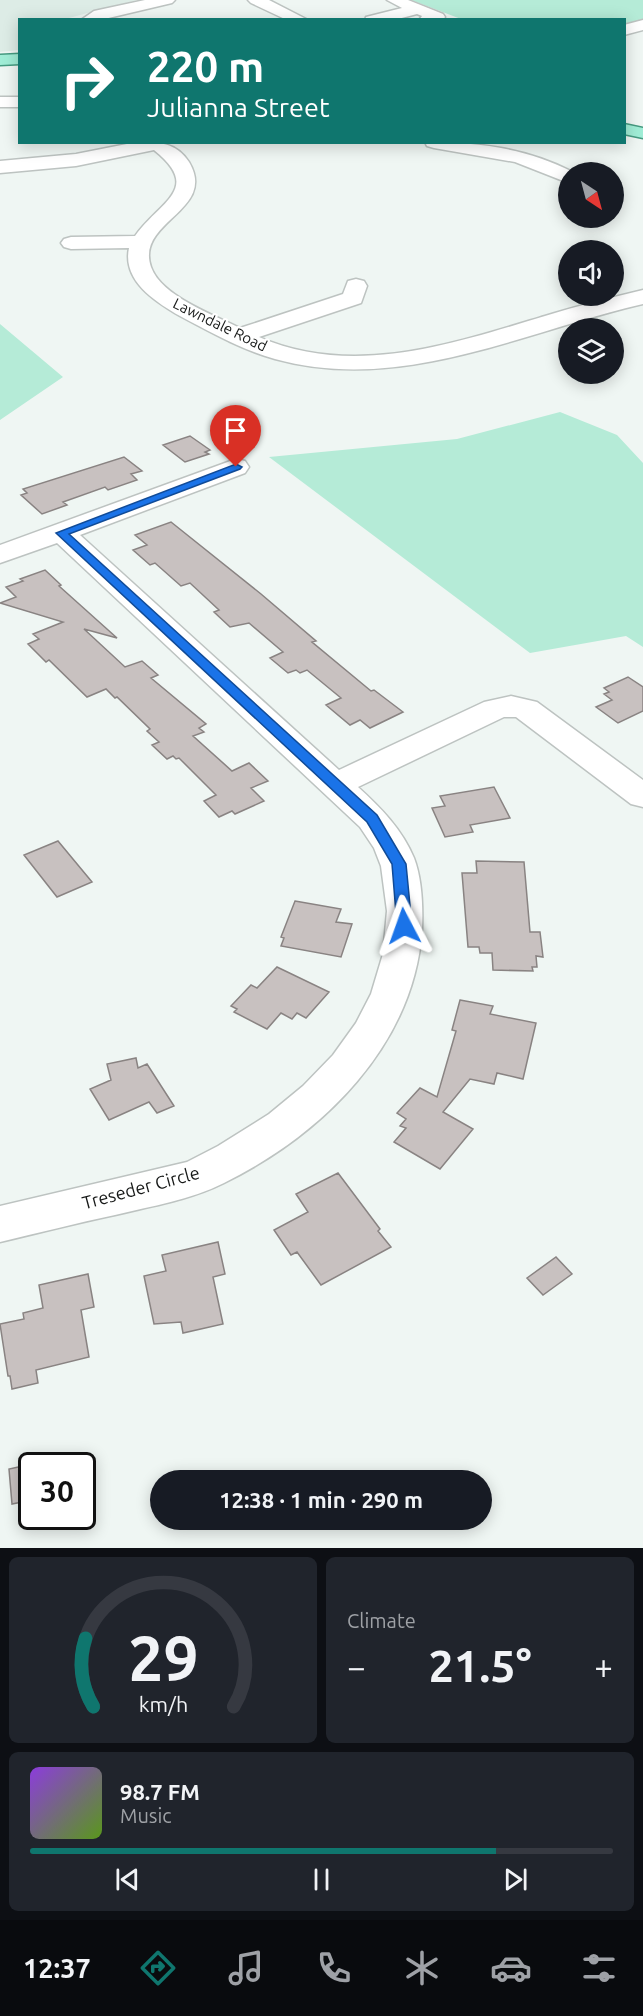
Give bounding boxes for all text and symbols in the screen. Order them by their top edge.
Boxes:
icon: right [48,42,126,120]
text: 220 m [147,43,264,90]
text: Julianna Street [147,92,330,122]
north arrow [558,162,624,228]
map controls [558,162,624,384]
button: sound [558,240,624,306]
street label: Lawndale Road [171,294,270,355]
button: layers [558,318,624,384]
pin [210,405,261,467]
icon: arrive [219,414,252,447]
position arrow [372,894,436,958]
street label: Treseder Circle [80,1162,202,1212]
speed limit sign: 30 [18,1452,96,1530]
text: 12:38 · 1 min · 290 m [219,1487,423,1512]
text: Climate [347,1609,416,1632]
text: 29 [128,1623,198,1693]
text: 21.5° [428,1640,532,1691]
text: − [347,1648,366,1685]
text: + [594,1648,613,1685]
text: km/h [138,1692,188,1716]
text: 98.7 FM [120,1779,200,1804]
text: Music [120,1804,172,1827]
icon: previous [111,1863,144,1896]
icon: pause [305,1863,338,1896]
icon: next [499,1863,532,1896]
icon: directions [137,1947,179,1989]
icon: music [225,1947,267,1989]
icon: phone [313,1947,355,1989]
icon: climate [401,1947,443,1989]
icon: car [490,1947,532,1989]
icon: filters [578,1947,620,1989]
text: 12:37 [23,1953,91,1983]

